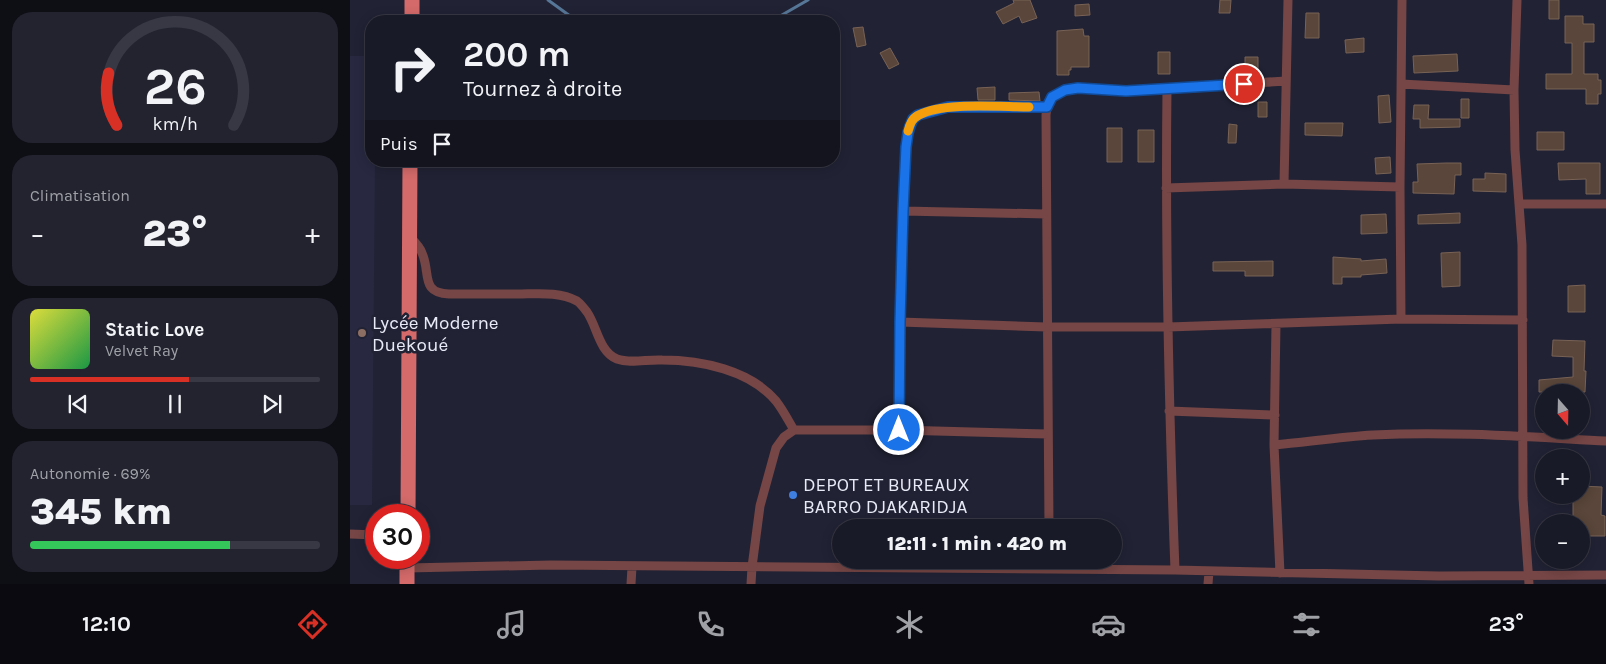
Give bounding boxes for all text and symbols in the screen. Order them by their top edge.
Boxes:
text: 200 m [463,34,571,75]
icon: right [380,35,445,100]
text: 26 [143,56,207,117]
pin [1223,63,1265,105]
icon: arrive [1230,70,1258,98]
text: Tournez à droite [463,76,622,102]
text: km/h [152,114,198,135]
icon: arrive [428,130,456,158]
text: Puis [380,133,418,155]
text: Climatisation [30,186,130,205]
text: 23° [142,211,208,256]
text: − [30,217,45,250]
text: + [305,217,320,250]
place label: Lycée Moderne Duekoué [372,312,499,356]
text: Static Love [105,319,204,341]
marker: Lycée Moderne Duekoué [356,327,368,339]
text: Velvet Ray [105,341,178,360]
north arrow [1535,384,1590,439]
map controls [1535,384,1590,569]
icon: previous [64,390,92,418]
icon: pause [161,390,189,418]
icon: next [258,390,286,418]
position arrow [872,403,924,455]
button: + [1535,449,1590,504]
text: Autonomie · 69% [30,464,151,483]
place label: DEPOT ET BUREAUX BARRO DJAKARIDJA [803,474,970,518]
text: 345 km [30,489,172,534]
marker: DEPOT ET BUREAUX BARRO DJAKARIDJA [787,489,799,501]
speed limit sign: 30 [365,504,430,569]
button: − [1535,514,1590,569]
text: 12:11 · 1 min · 420 m [887,533,1067,555]
icon: directions [295,607,330,642]
icon: music [494,607,529,642]
icon: phone [693,607,728,642]
icon: climate [892,607,927,642]
icon: car [1091,607,1126,642]
icon: filters [1289,607,1324,642]
text: 12:10 [82,611,131,637]
text: 23° [1488,611,1524,637]

